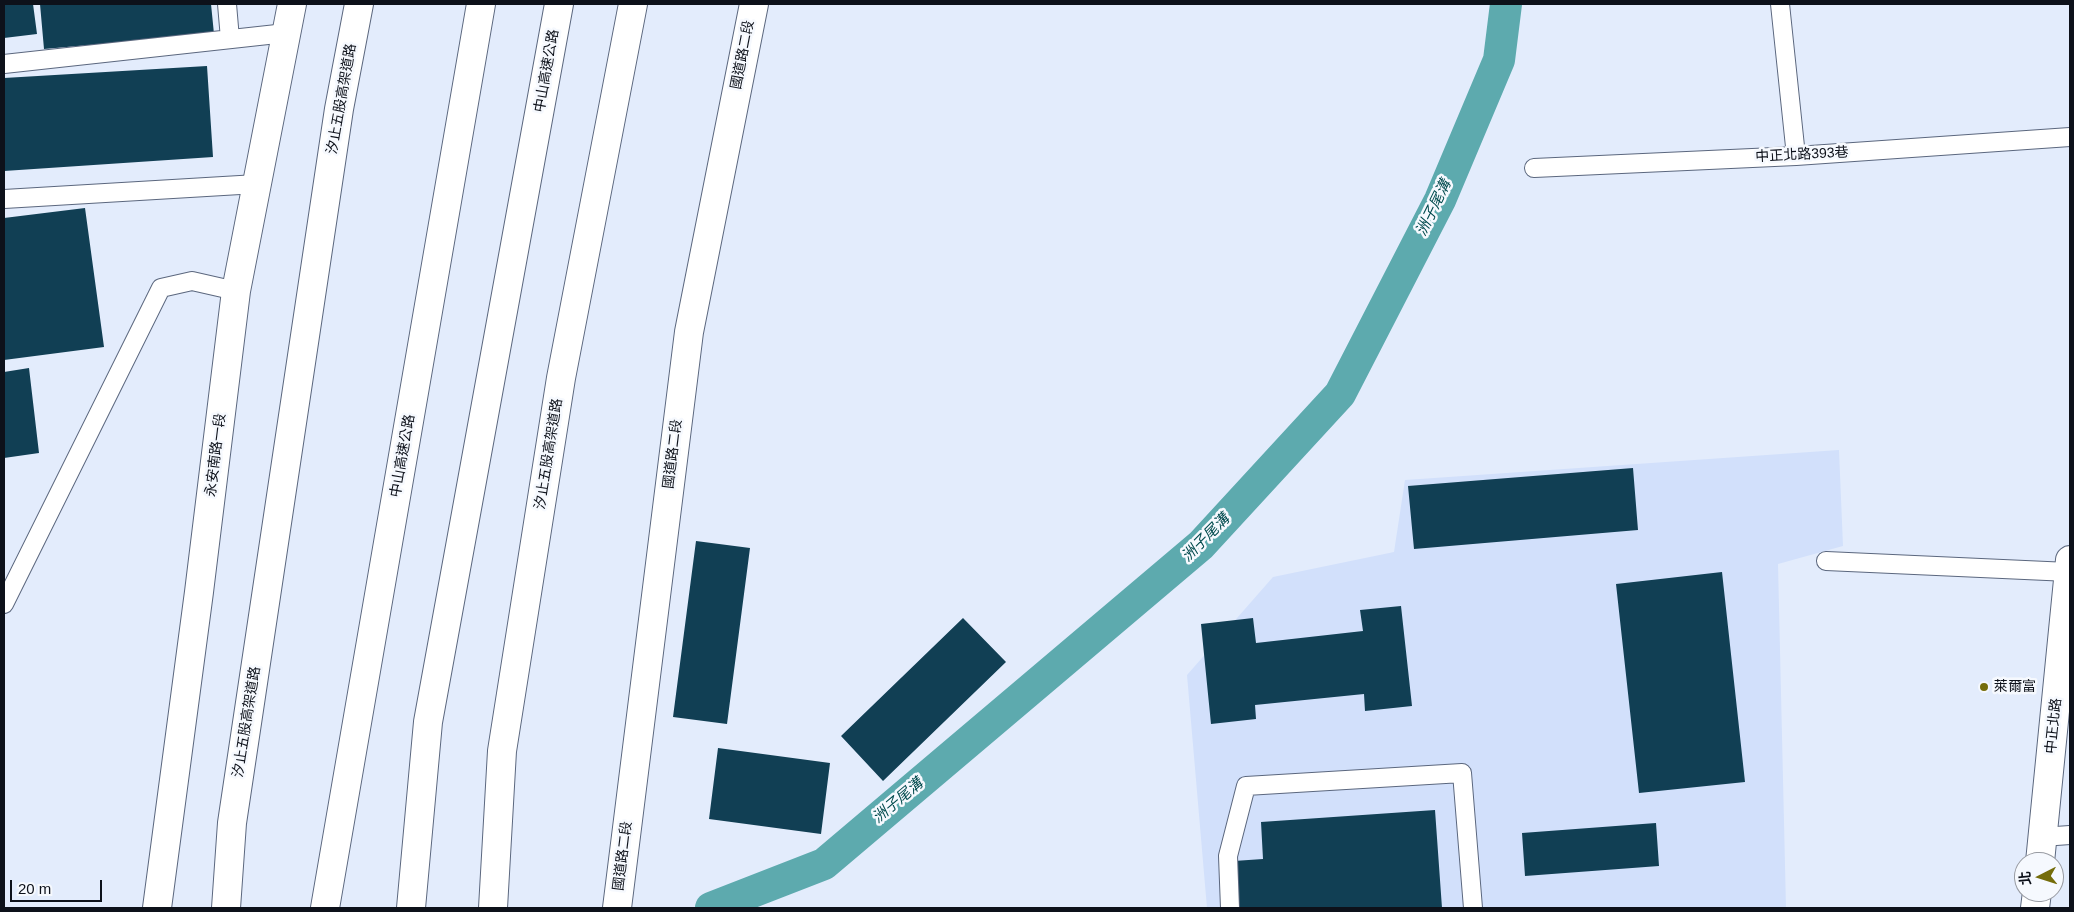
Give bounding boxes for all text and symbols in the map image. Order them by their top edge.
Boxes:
street label: 國道路二段 [728,19,758,91]
street label: 中山高速公路 [531,28,563,114]
street label: 汐止五股高架道路 [324,42,360,156]
street label: 中正北路393巷 [1755,144,1849,166]
water label: 洲子尾溝 [1413,177,1455,239]
street label: 汐止五股高架道路 [532,397,566,511]
street label: 永安南路一段 [203,412,229,498]
street label: 中山高速公路 [387,413,419,499]
street label: 國道路二段 [660,418,686,490]
water label: 洲子尾溝 [1178,510,1234,566]
street label: 汐止五股高架道路 [230,665,264,779]
place label: 萊爾富 [1994,679,2036,695]
marker: 萊爾富 [1978,681,1990,693]
street label: 中正北路 [2043,697,2065,755]
water label: 洲子尾溝 [869,775,927,827]
street label: 國道路二段 [610,820,636,892]
north arrow [2014,852,2064,902]
scale bar [12,870,105,902]
text: 北 [2016,871,2034,886]
text: 20 m [18,880,51,897]

